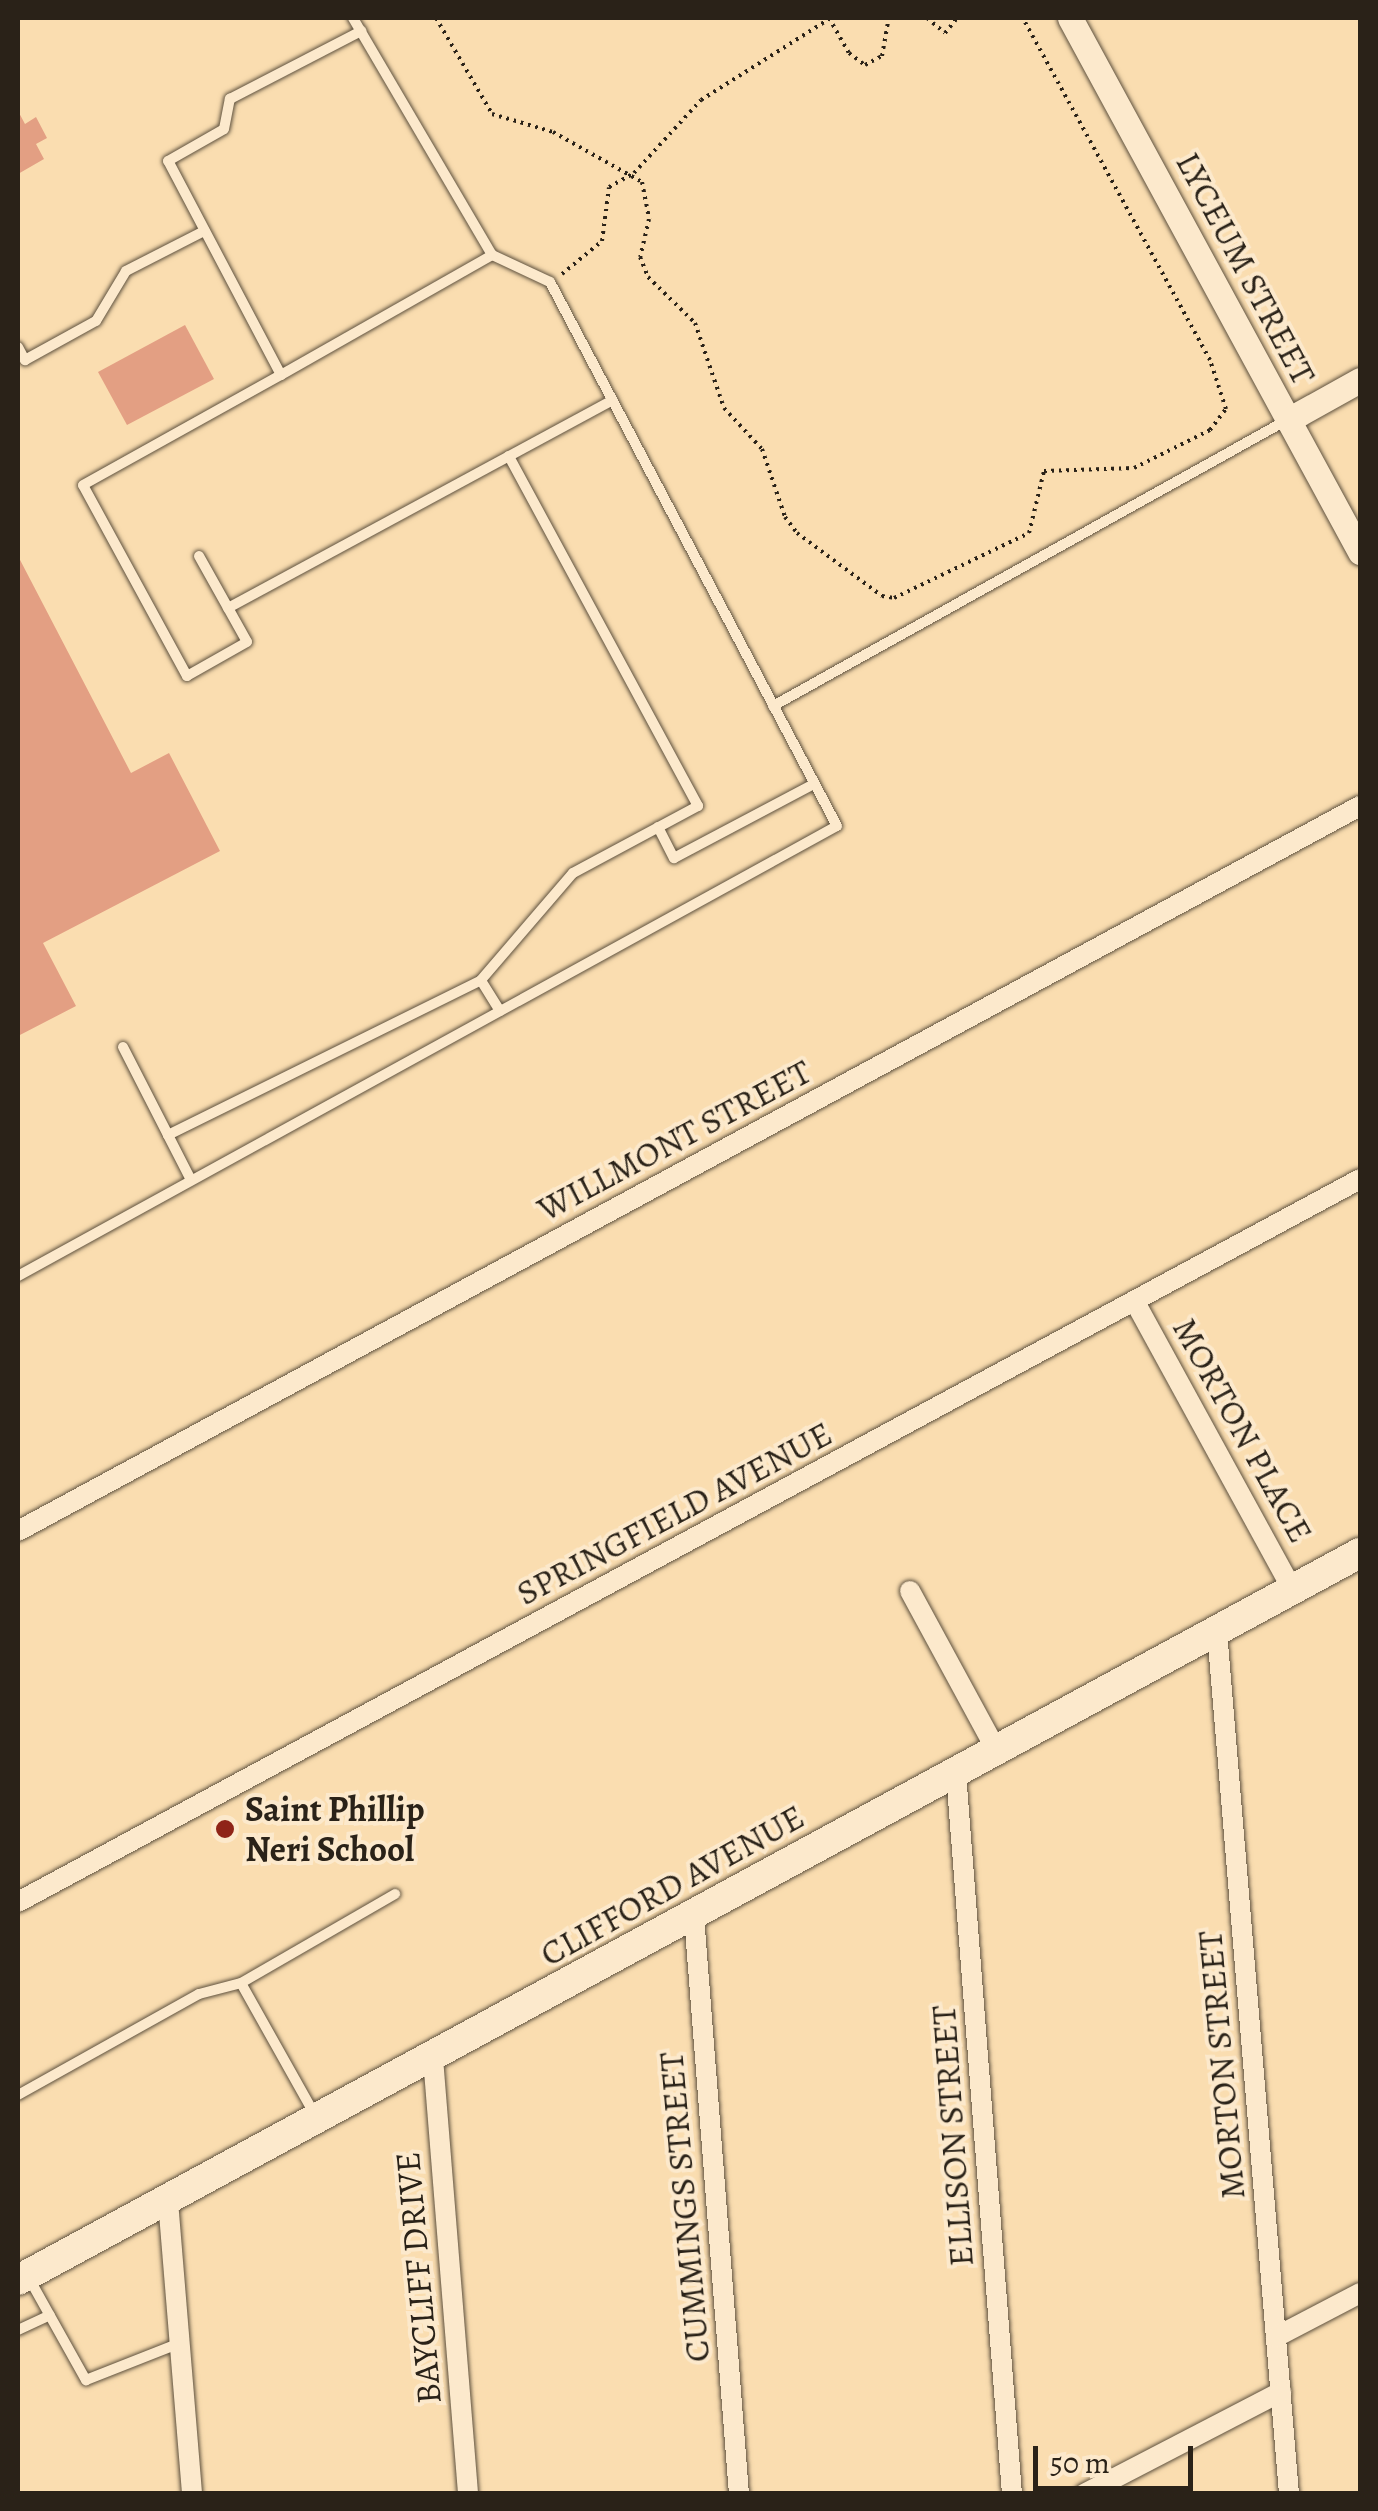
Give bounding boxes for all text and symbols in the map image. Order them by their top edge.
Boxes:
street label: LYCEUM STREET [1167,145,1325,391]
street label: WILLMONT STREET [530,1050,818,1230]
street label: MORTON PLACE [1164,1310,1322,1550]
street label: SPRINGFIELD AVENUE [509,1412,839,1614]
place label: Saint Phillip Neri School [245,1788,425,1870]
street label: CLIFFORD AVENUE [533,1795,811,1975]
marker: Saint Phillip Neri School [214,1818,236,1840]
street label: MORTON STREET [1188,1929,1254,2201]
street label: ELLISON STREET [922,2004,982,2268]
street label: CUMMINGS STREET [650,2050,718,2364]
street label: BAYCLIFF DRIVE [386,2150,450,2406]
scale bar [1038,2426,1198,2488]
text: 50 m [1050,2443,1110,2483]

